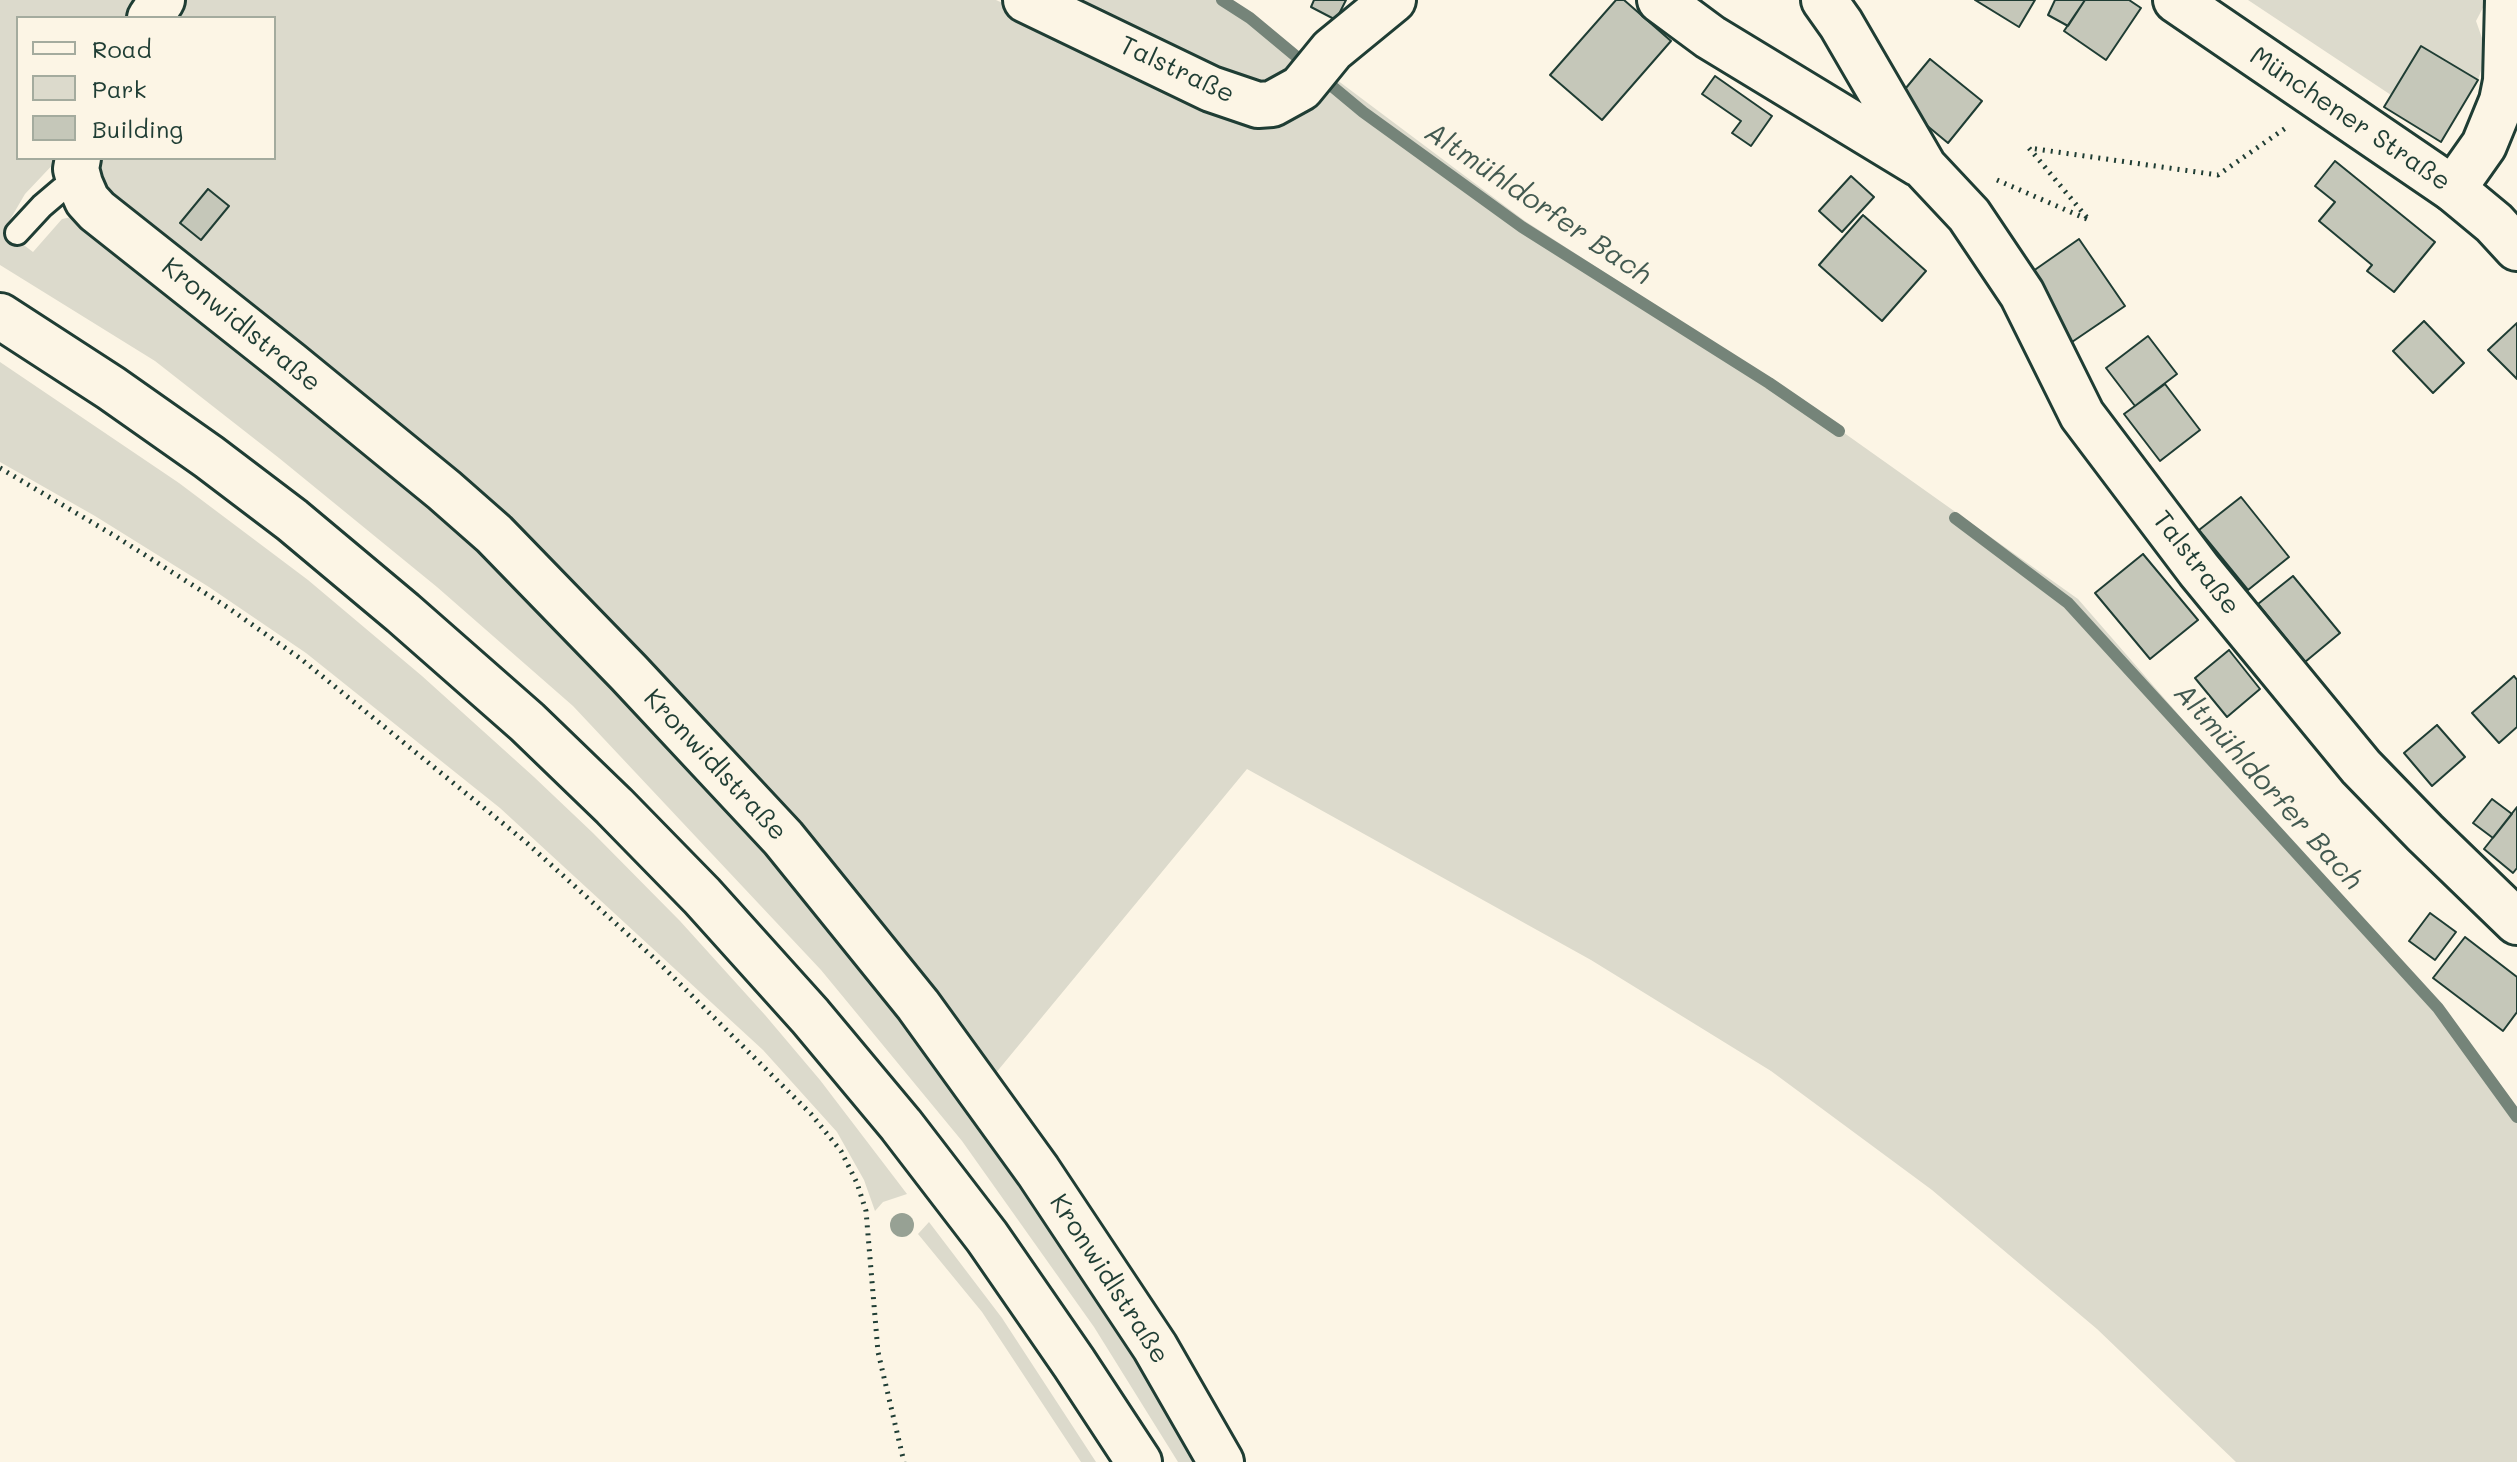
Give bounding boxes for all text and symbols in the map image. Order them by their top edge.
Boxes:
legend [16,16,276,160]
street label: Talstraße [1115,30,1239,110]
text: Road [92,33,152,64]
street label: Münchener Straße [2244,40,2456,198]
text: Park [92,73,146,104]
text: Building [92,113,183,144]
water label: Altmühldorfer Bach [1418,116,1658,292]
street label: Kronwidlstraße [155,251,327,399]
street label: Talstraße [2146,505,2246,621]
water label: Altmühldorfer Bach [2167,677,2369,897]
street label: Kronwidlstraße [637,683,793,847]
street label: Kronwidlstraße [1043,1188,1175,1370]

